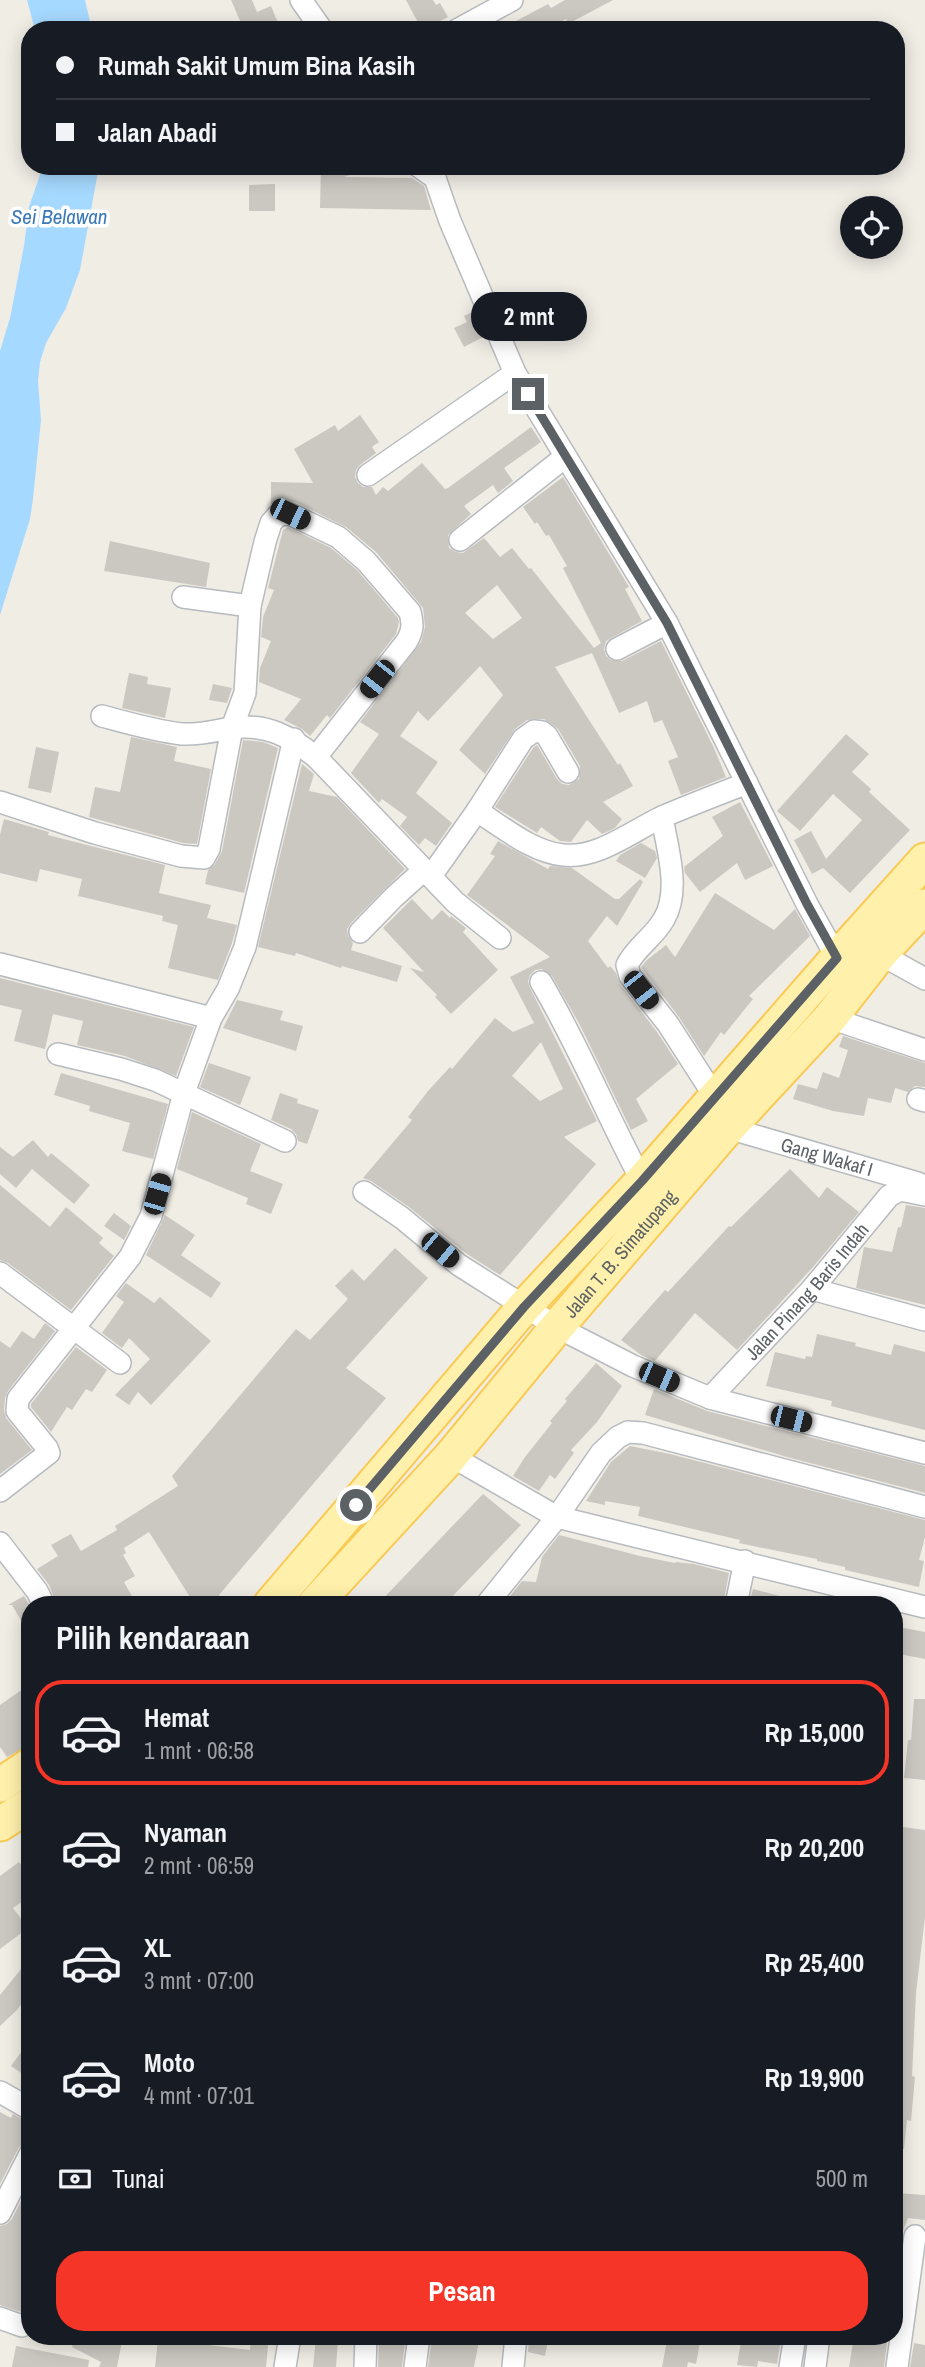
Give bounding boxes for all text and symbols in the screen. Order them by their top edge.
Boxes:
text: Rumah Sakit Umum Bina Kasih [98,48,416,83]
text: Jalan Abadi [98,115,217,150]
map controls [840,196,903,259]
button: locate [840,196,903,259]
water label: Sei Belawan [11,202,107,231]
callout: 2 mnt [470,292,586,342]
text: 2 mnt [504,301,554,332]
route end [512,378,544,410]
car [267,495,314,533]
car [356,656,399,702]
car [620,967,663,1013]
street label: Gang Wakaf I [778,1131,876,1182]
car [142,1171,173,1217]
street label: Jalan T. B. Simatupang [558,1184,683,1323]
street label: Jalan Pinang Baris Indah [739,1217,875,1366]
car [418,1228,463,1272]
car [636,1359,683,1395]
car [769,1404,814,1434]
route start [340,1489,372,1521]
text: Pilih kendaraan [56,1616,250,1659]
text: Hemat [144,1700,209,1735]
icon: car [60,1701,123,1764]
text: Rp 15,000 [764,1715,864,1750]
text: 1 mnt · 06:58 [144,1735,254,1766]
text: Nyaman [144,1815,227,1850]
icon: car [60,1816,123,1879]
text: Rp 20,200 [764,1830,864,1865]
text: 2 mnt · 06:59 [144,1850,254,1881]
text: XL [144,1930,171,1965]
icon: car [60,1931,123,1994]
text: Rp 25,400 [764,1945,864,1980]
text: 3 mnt · 07:00 [144,1965,254,1996]
text: Moto [144,2045,195,2080]
icon: car [60,2046,123,2109]
text: Rp 19,900 [764,2060,864,2095]
text: 4 mnt · 07:01 [144,2080,254,2111]
icon: cash [56,2160,94,2198]
text: Tunai [112,2161,165,2196]
text: 500 m [816,2163,868,2194]
button: Pesan [56,2251,868,2331]

